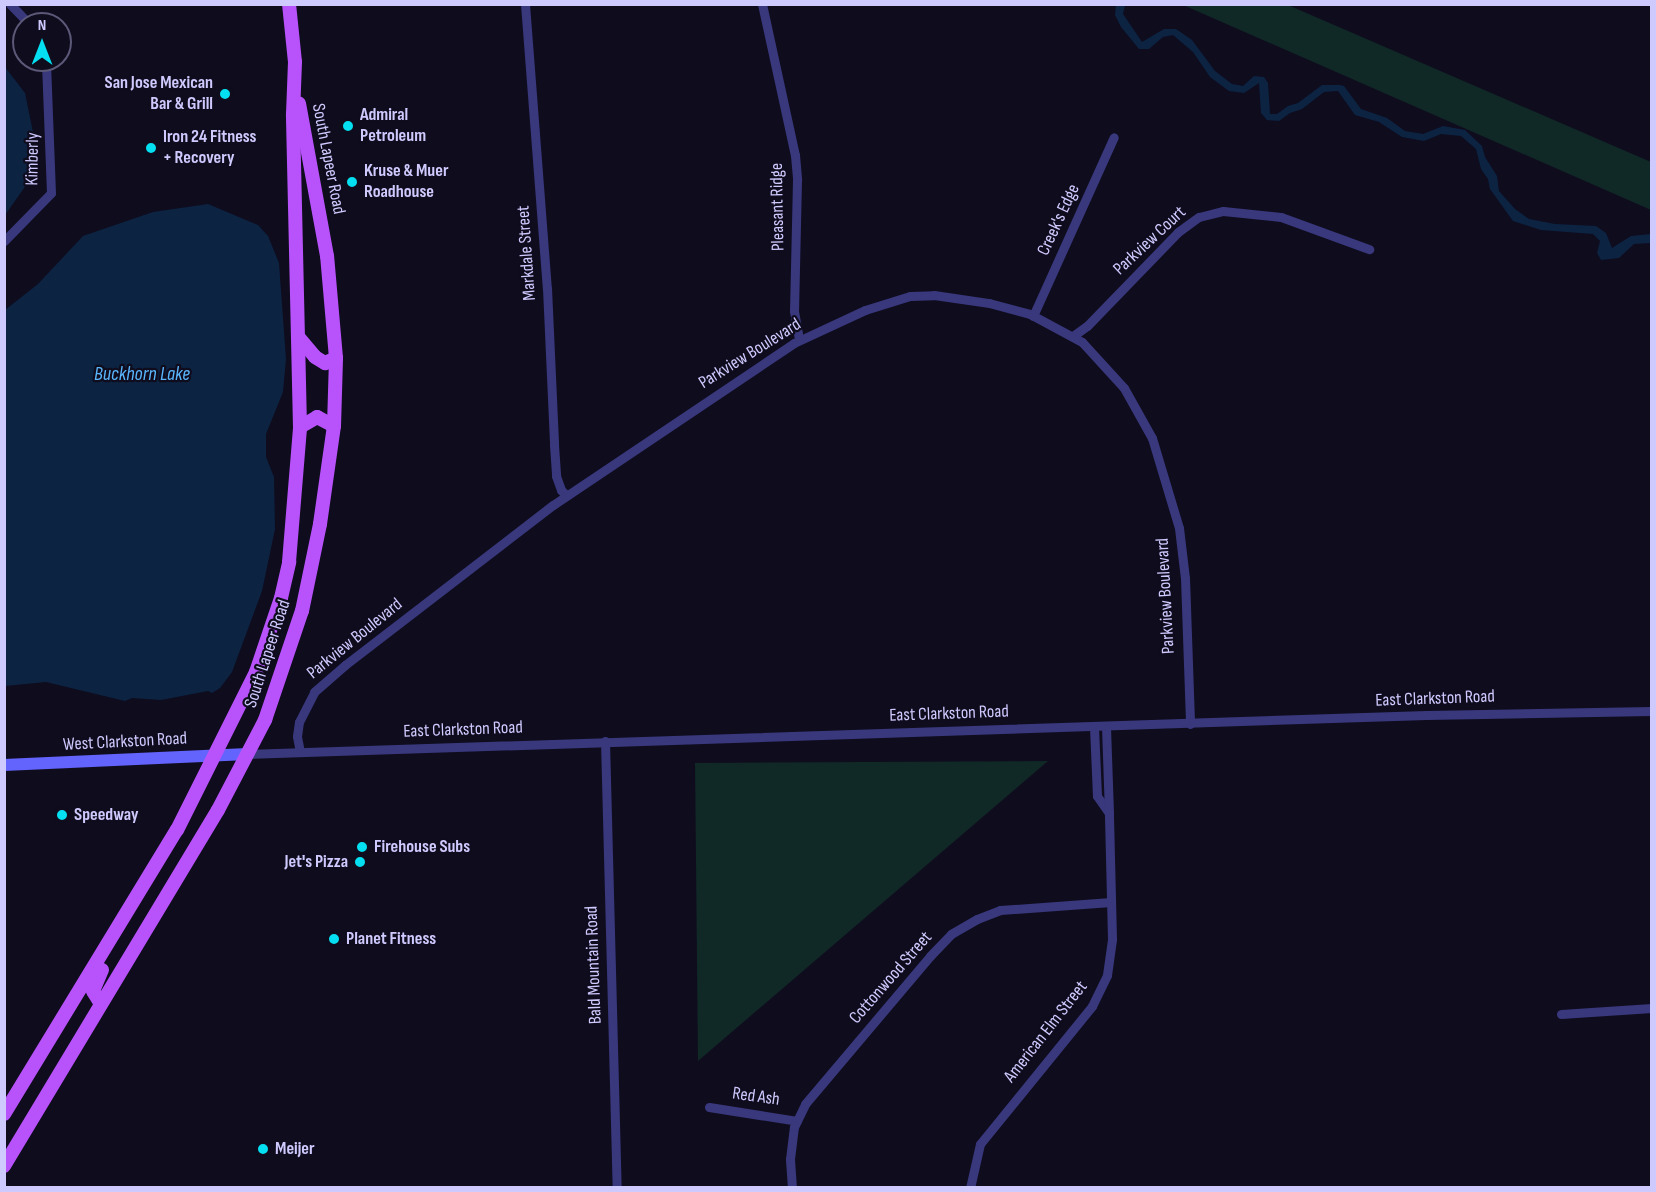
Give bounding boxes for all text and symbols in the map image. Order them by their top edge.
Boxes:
north arrow [12,12,72,72]
text: N [38,16,46,35]
place label: San Jose Mexican Bar & Grill [105,73,213,116]
marker: San Jose Mexican Bar & Grill [218,87,232,101]
street label: South Lapeer Road [307,102,349,216]
place label: Admiral Petroleum [360,105,426,148]
marker: Admiral Petroleum [341,119,355,133]
place label: Iron 24 Fitness + Recovery [163,127,257,170]
street label: Kimberly [22,132,44,186]
marker: Iron 24 Fitness + Recovery [144,141,158,155]
place label: Kruse & Muer Roadhouse [364,161,448,204]
street label: Pleasant Ridge [766,163,790,251]
marker: Kruse & Muer Roadhouse [345,175,359,189]
street label: Creek's Edge [1033,181,1085,259]
street label: Parkview Court [1109,202,1191,280]
street label: Markdale Street [513,205,541,301]
street label: Parkview Boulevard [695,314,805,394]
water label: Buckhorn Lake [94,362,190,386]
street label: Parkview Boulevard [1152,537,1180,655]
street label: Parkview Boulevard [303,594,407,684]
street label: South Lapeer Road [240,597,296,711]
street label: East Clarkston Road [1375,686,1495,712]
street label: East Clarkston Road [889,701,1009,727]
street label: East Clarkston Road [403,717,523,743]
street label: West Clarkston Road [62,728,188,756]
place label: Speedway [74,804,139,826]
marker: Speedway [55,808,69,822]
place label: Firehouse Subs [374,836,470,858]
marker: Firehouse Subs [355,840,369,854]
place label: Jet's Pizza [284,851,348,873]
marker: Jet's Pizza [353,855,367,869]
street label: Bald Mountain Road [581,905,607,1025]
street label: Cottonwood Street [845,927,937,1029]
place label: Planet Fitness [346,928,436,950]
marker: Planet Fitness [327,932,341,946]
street label: American Elm Street [1000,977,1092,1087]
street label: Red Ash [731,1083,781,1111]
place label: Meijer [275,1138,315,1160]
marker: Meijer [256,1142,270,1156]

